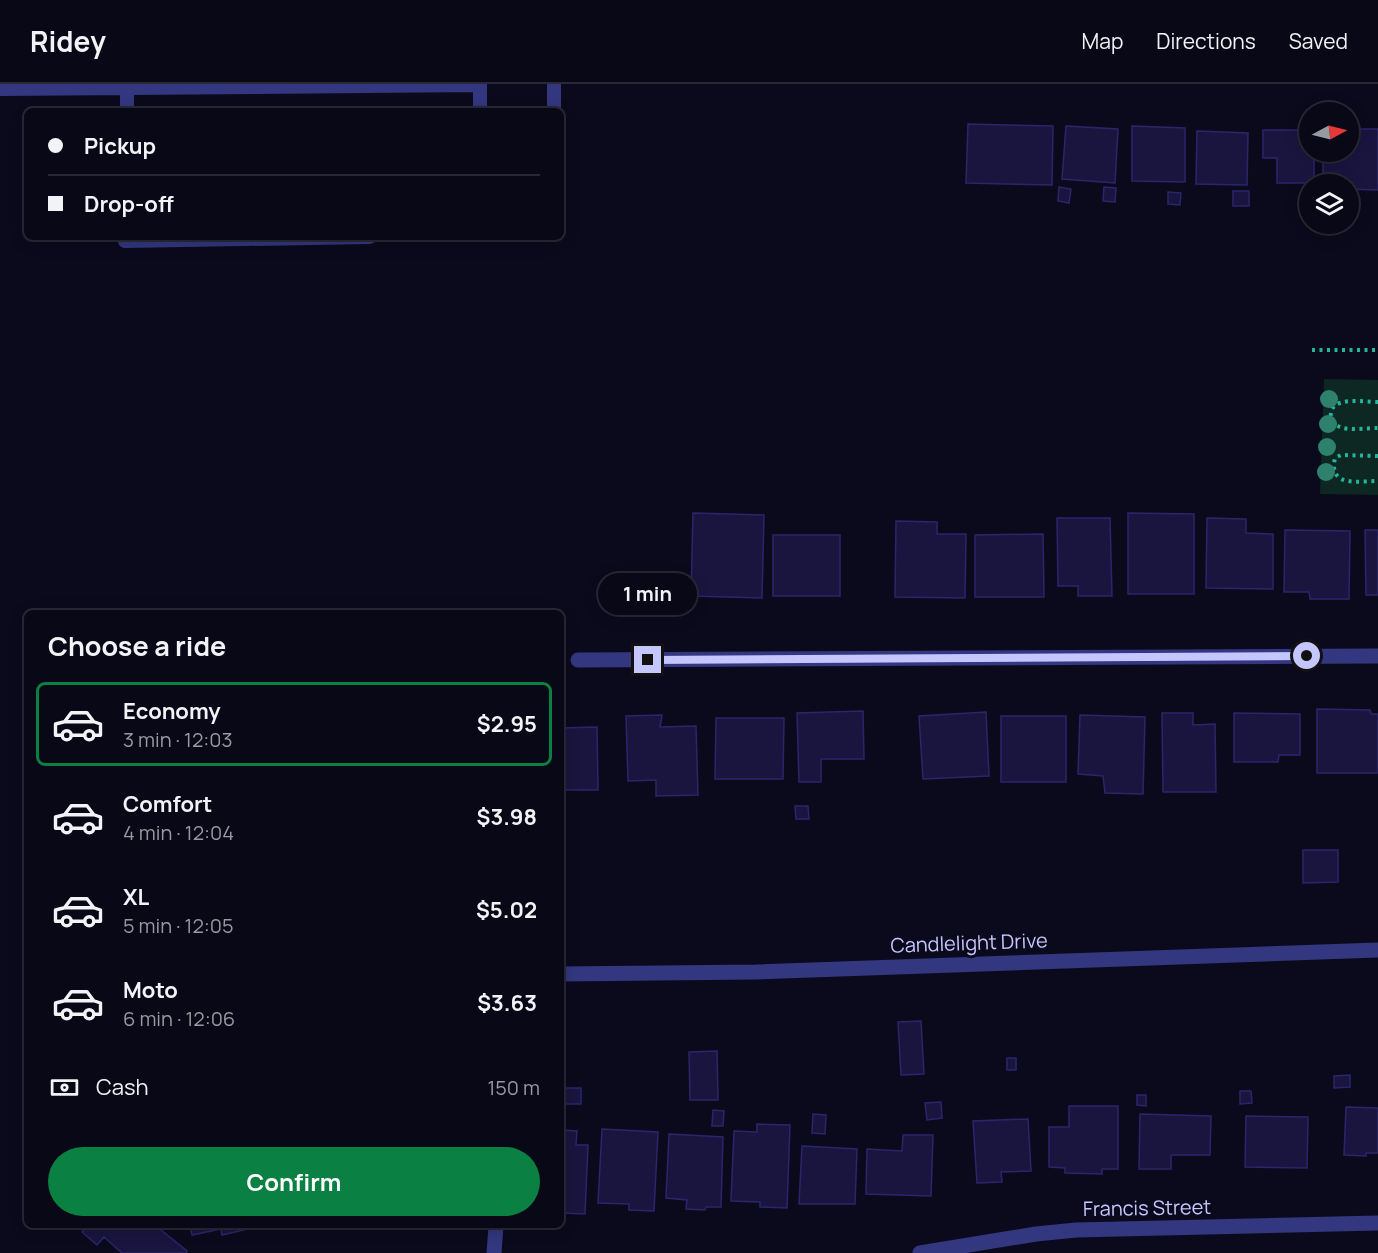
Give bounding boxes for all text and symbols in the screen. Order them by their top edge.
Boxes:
text: Ridey [30,22,106,60]
text: Map [1082,27,1123,55]
text: Directions [1156,27,1256,55]
text: Saved [1289,27,1348,55]
north arrow [1299,102,1359,162]
map controls [1299,102,1359,234]
text: Pickup [84,131,156,161]
button: layers [1299,174,1359,234]
text: Drop-off [84,189,174,219]
callout: 1 min [598,573,698,615]
text: 1 min [623,580,672,607]
text: Choose a ride [48,627,226,664]
route start [1293,642,1320,669]
route end [634,646,661,673]
text: Economy [123,696,221,726]
icon: car [51,697,105,751]
text: $2.95 [477,709,537,739]
text: 3 min · 12:03 [123,726,233,753]
text: Comfort [123,789,212,819]
icon: car [51,790,105,844]
text: $3.98 [477,802,537,832]
text: 4 min · 12:04 [123,819,234,846]
text: XL [123,882,149,912]
icon: car [51,883,105,937]
text: $5.02 [476,895,537,925]
text: 5 min · 12:05 [123,912,234,939]
street label: Candlelight Drive [890,926,1048,959]
text: Moto [123,975,178,1005]
icon: car [51,976,105,1030]
text: $3.63 [477,988,537,1018]
text: 6 min · 12:06 [123,1005,235,1032]
icon: cash [48,1071,81,1104]
text: Cash [96,1072,149,1102]
text: 150 m [487,1074,540,1101]
button: Confirm [48,1147,540,1216]
street label: Francis Street [1083,1193,1211,1222]

